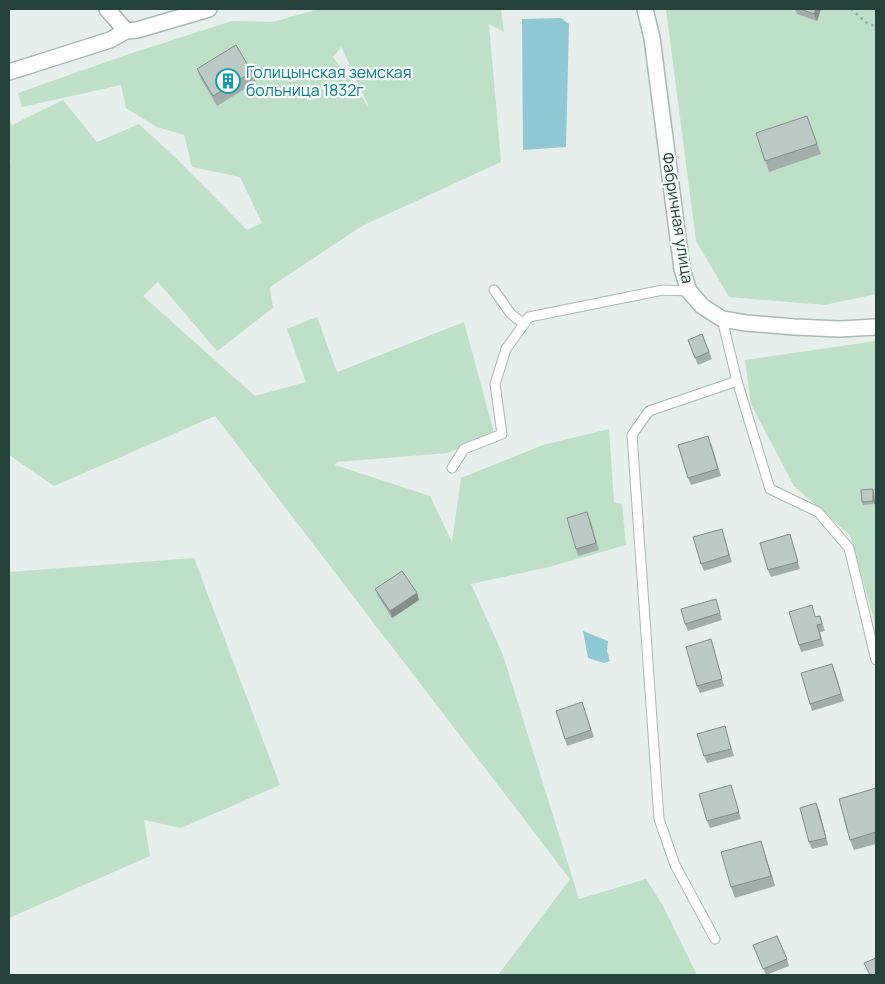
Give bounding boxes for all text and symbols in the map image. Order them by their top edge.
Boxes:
place label: Голицынская земская больница 1832г [246,61,412,101]
building icon: Голицынская земская больница 1832г [215,68,241,94]
street label: Фабричная улица [657,151,699,285]

